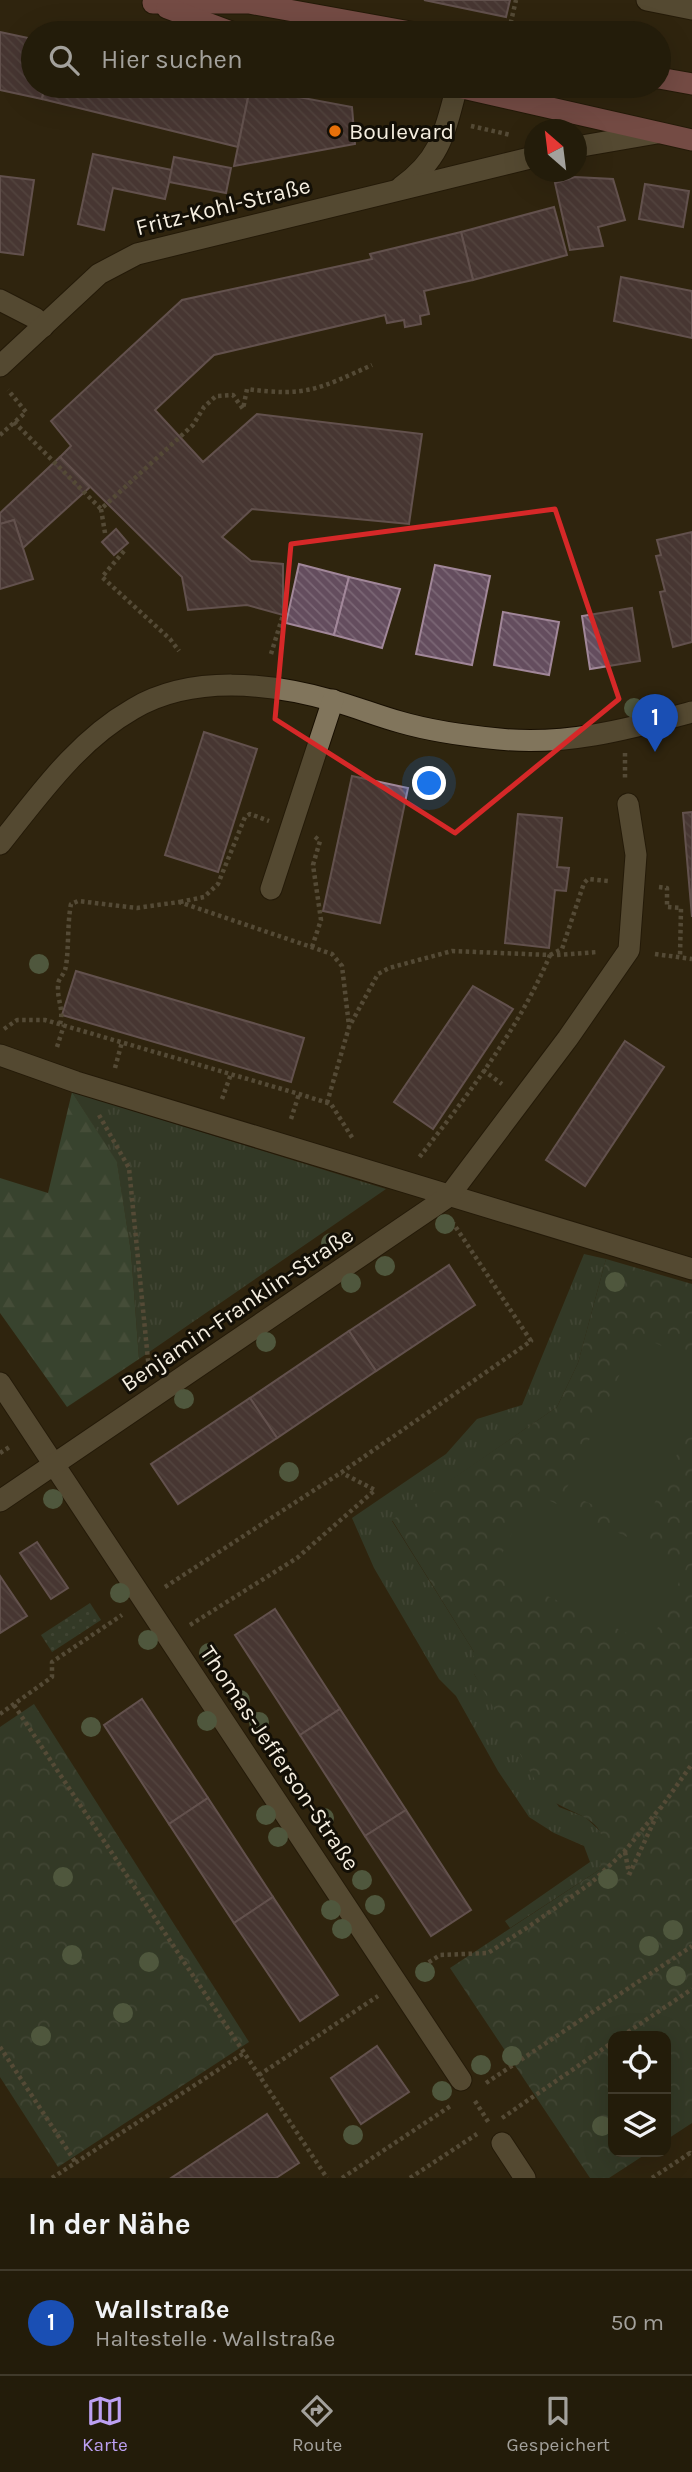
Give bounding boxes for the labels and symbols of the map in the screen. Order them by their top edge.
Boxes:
place label: Boulevard [349,118,454,145]
north arrow [524,119,587,182]
marker: Boulevard [327,123,343,139]
street label: Fritz-Kohl-Straße [133,172,313,241]
pin: 1 [632,694,678,752]
your location [412,766,446,800]
street label: Benjamin-Franklin-Straße [116,1221,359,1397]
street label: Thomas-Jefferson-Straße [194,1641,365,1876]

